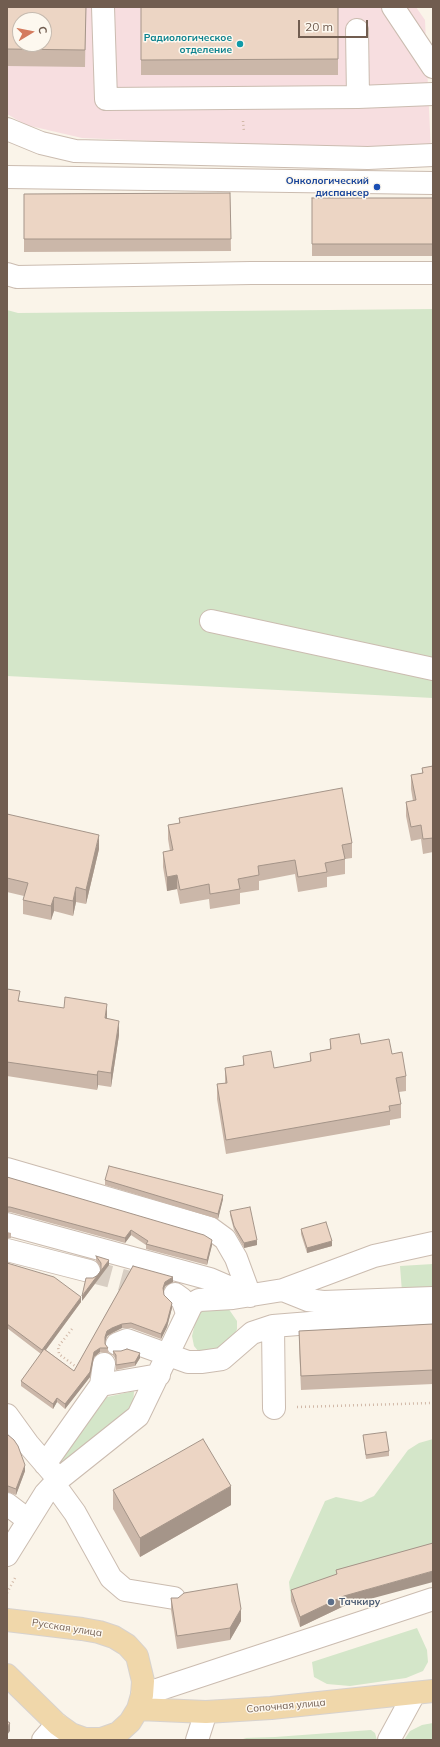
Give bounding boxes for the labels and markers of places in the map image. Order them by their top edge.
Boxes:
place label: Радиологическое отделение [144,32,232,56]
marker: Радиологическое отделение [235,39,245,49]
place label: Онкологический диспансер [286,175,369,198]
marker: Онкологический диспансер [372,182,382,192]
place label: Тачкиру [339,1596,380,1608]
marker: Тачкиру [326,1597,336,1607]

